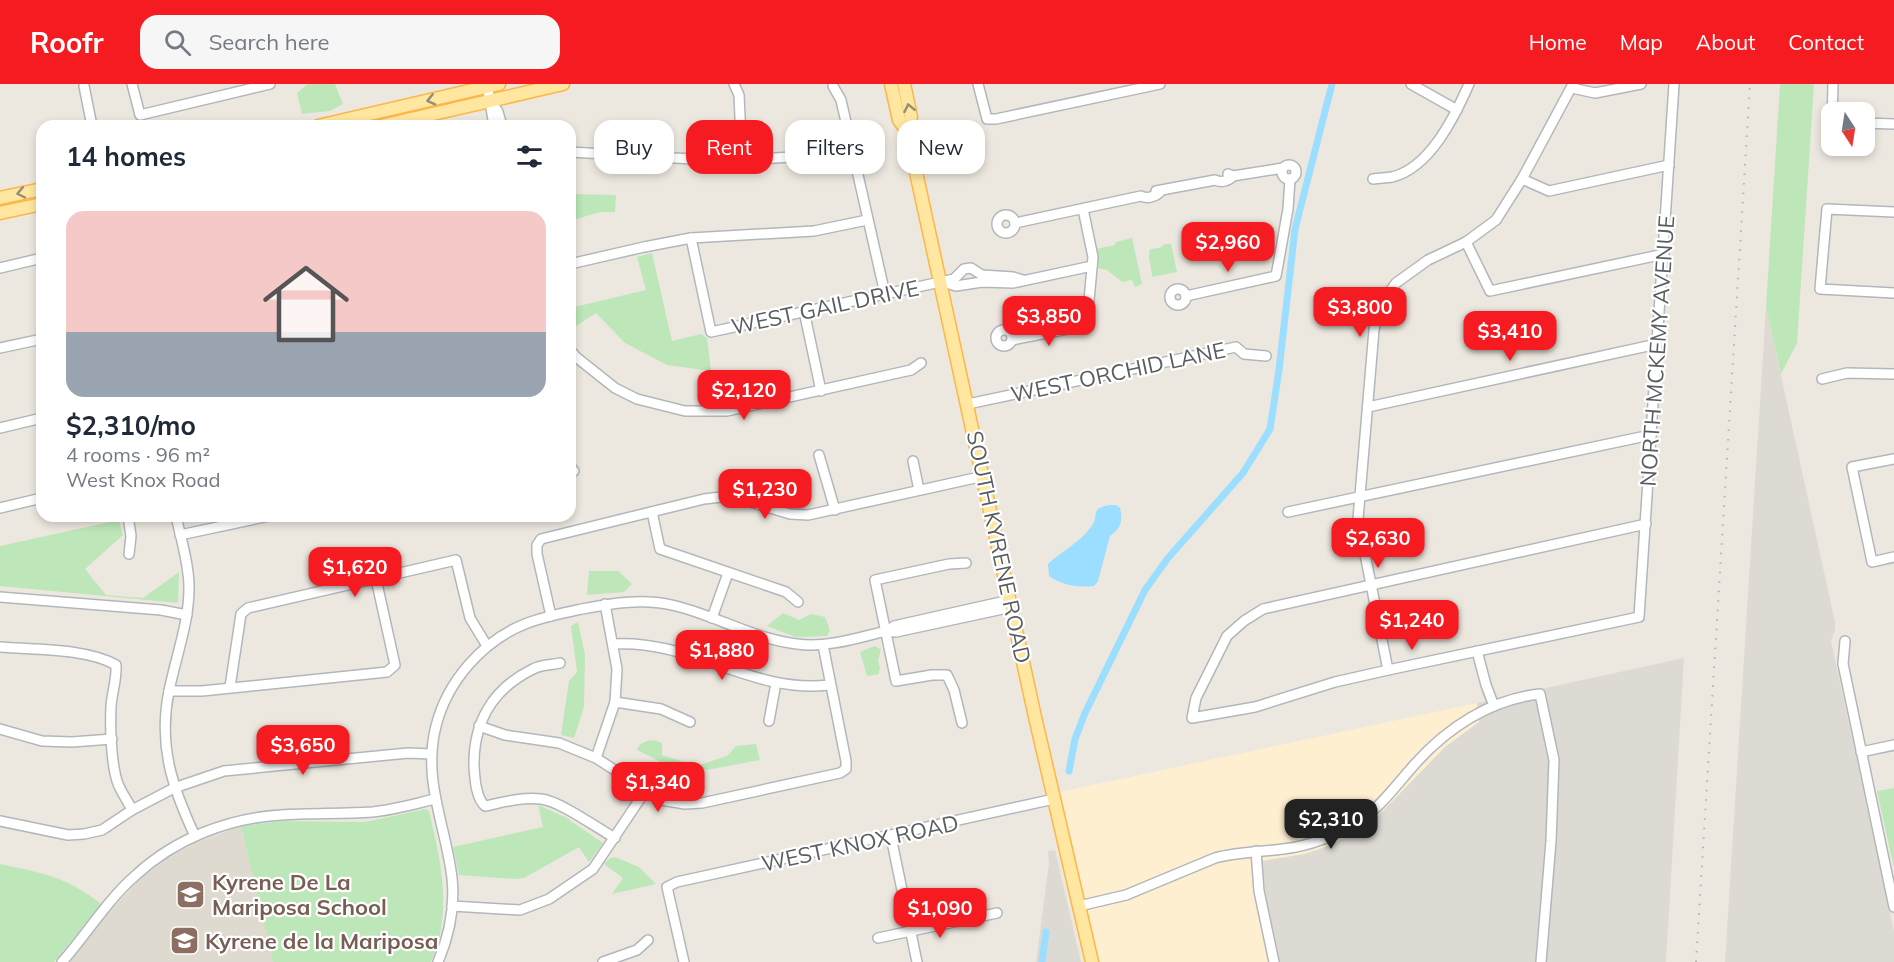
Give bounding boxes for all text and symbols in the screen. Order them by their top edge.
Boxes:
search box [140,15,560,69]
text: Roofr [30,25,104,60]
icon: search [161,26,194,59]
text: Search here [209,28,330,56]
text: Home [1529,29,1587,55]
text: Map [1620,29,1663,55]
text: About [1696,29,1755,55]
text: Contact [1788,29,1864,55]
one-way arrow [426,92,436,105]
north arrow [1821,102,1875,156]
map controls [1821,102,1875,156]
one-way arrow [903,103,916,113]
chip: Buy [594,120,674,174]
chip: Rent [686,120,773,174]
chip: Filters [785,120,885,174]
chip: New [897,120,985,174]
text: 14 homes [66,140,186,173]
icon: filters [513,140,546,173]
one-way arrow [16,186,26,199]
street label: NORTH MCKEMY AVENUE [1634,215,1680,487]
pin: $2,960 [1179,222,1277,273]
text: $2,960 [1196,229,1260,254]
icon: home [252,250,360,358]
street label: WEST GAIL DRIVE [729,273,921,341]
pin: $3,800 [1311,287,1409,338]
text: $3,800 [1328,294,1392,319]
pin: $3,850 [1000,296,1098,347]
text: $3,850 [1017,303,1081,328]
pin: $3,410 [1461,311,1559,362]
text: $3,410 [1478,318,1542,343]
street label: WEST ORCHID LANE [1008,336,1228,408]
pin: $2,120 [695,370,793,421]
text: $2,120 [712,377,776,402]
text: $2,310/mo [66,409,196,442]
street label: SOUTH KYRENE ROAD [961,428,1037,666]
text: 4 rooms · 96 m² [66,442,210,467]
text: West Knox Road [66,467,221,492]
pin: $1,230 [716,469,814,520]
text: $1,230 [733,476,797,501]
pin: $2,630 [1329,518,1427,569]
text: $2,630 [1346,525,1410,550]
pin: $1,620 [306,547,404,598]
text: $1,620 [323,554,387,579]
pin: $1,240 [1363,600,1461,651]
text: $1,240 [1380,607,1444,632]
pin: $1,880 [673,630,771,681]
text: $1,880 [690,637,754,662]
pin: $3,650 [254,725,352,776]
text: $3,650 [271,732,335,757]
pin: $1,340 [609,762,707,813]
text: $1,340 [626,769,690,794]
pin: $2,310 [1282,799,1380,850]
text: $2,310 [1299,806,1363,831]
street label: WEST KNOX ROAD [759,808,961,878]
place label: Kyrene De La Mariposa School [212,868,387,921]
school or university icon: Kyrene De La Mariposa School [175,879,207,911]
pin: $1,090 [891,888,989,939]
text: $1,090 [908,895,972,920]
school or university icon: Kyrene de la Mariposa [168,925,200,957]
place label: Kyrene de la Mariposa [205,927,438,955]

